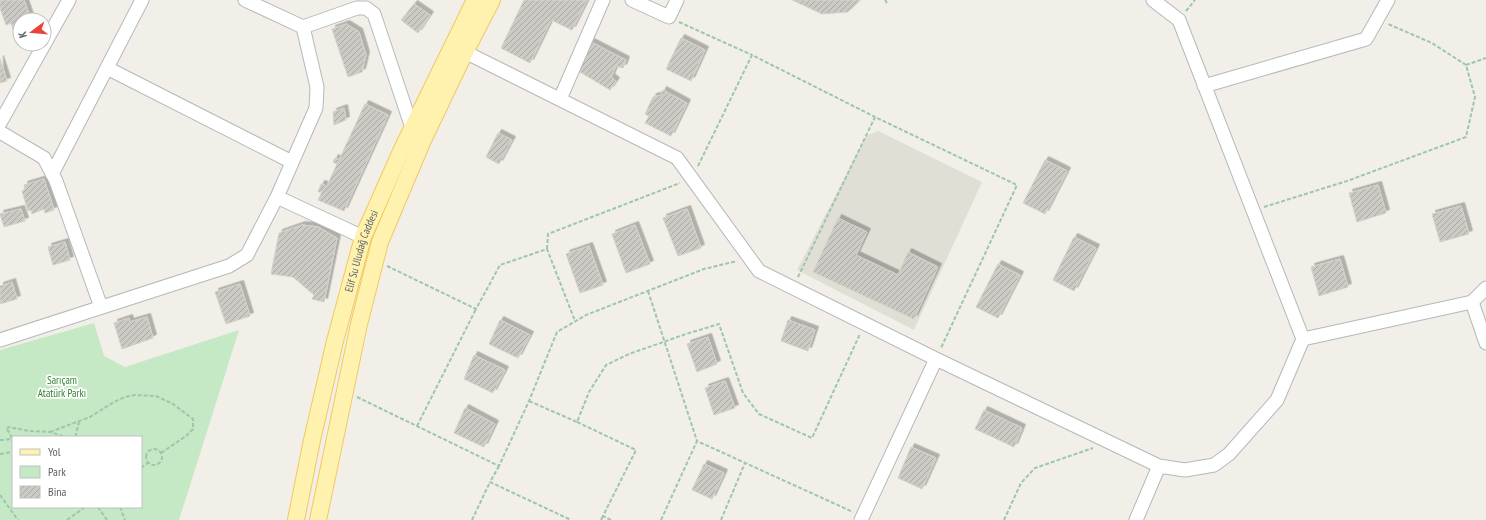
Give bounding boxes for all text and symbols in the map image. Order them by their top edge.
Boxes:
north arrow [12,12,52,52]
text: K [15,30,30,39]
street label: Elif Su Uludağ Caddesi [341,208,381,294]
park label: Sarıçam Atatürk Parkı [38,373,86,400]
legend [12,436,142,508]
text: Yol [48,444,61,459]
text: Park [48,464,66,479]
text: Bina [48,484,67,499]

